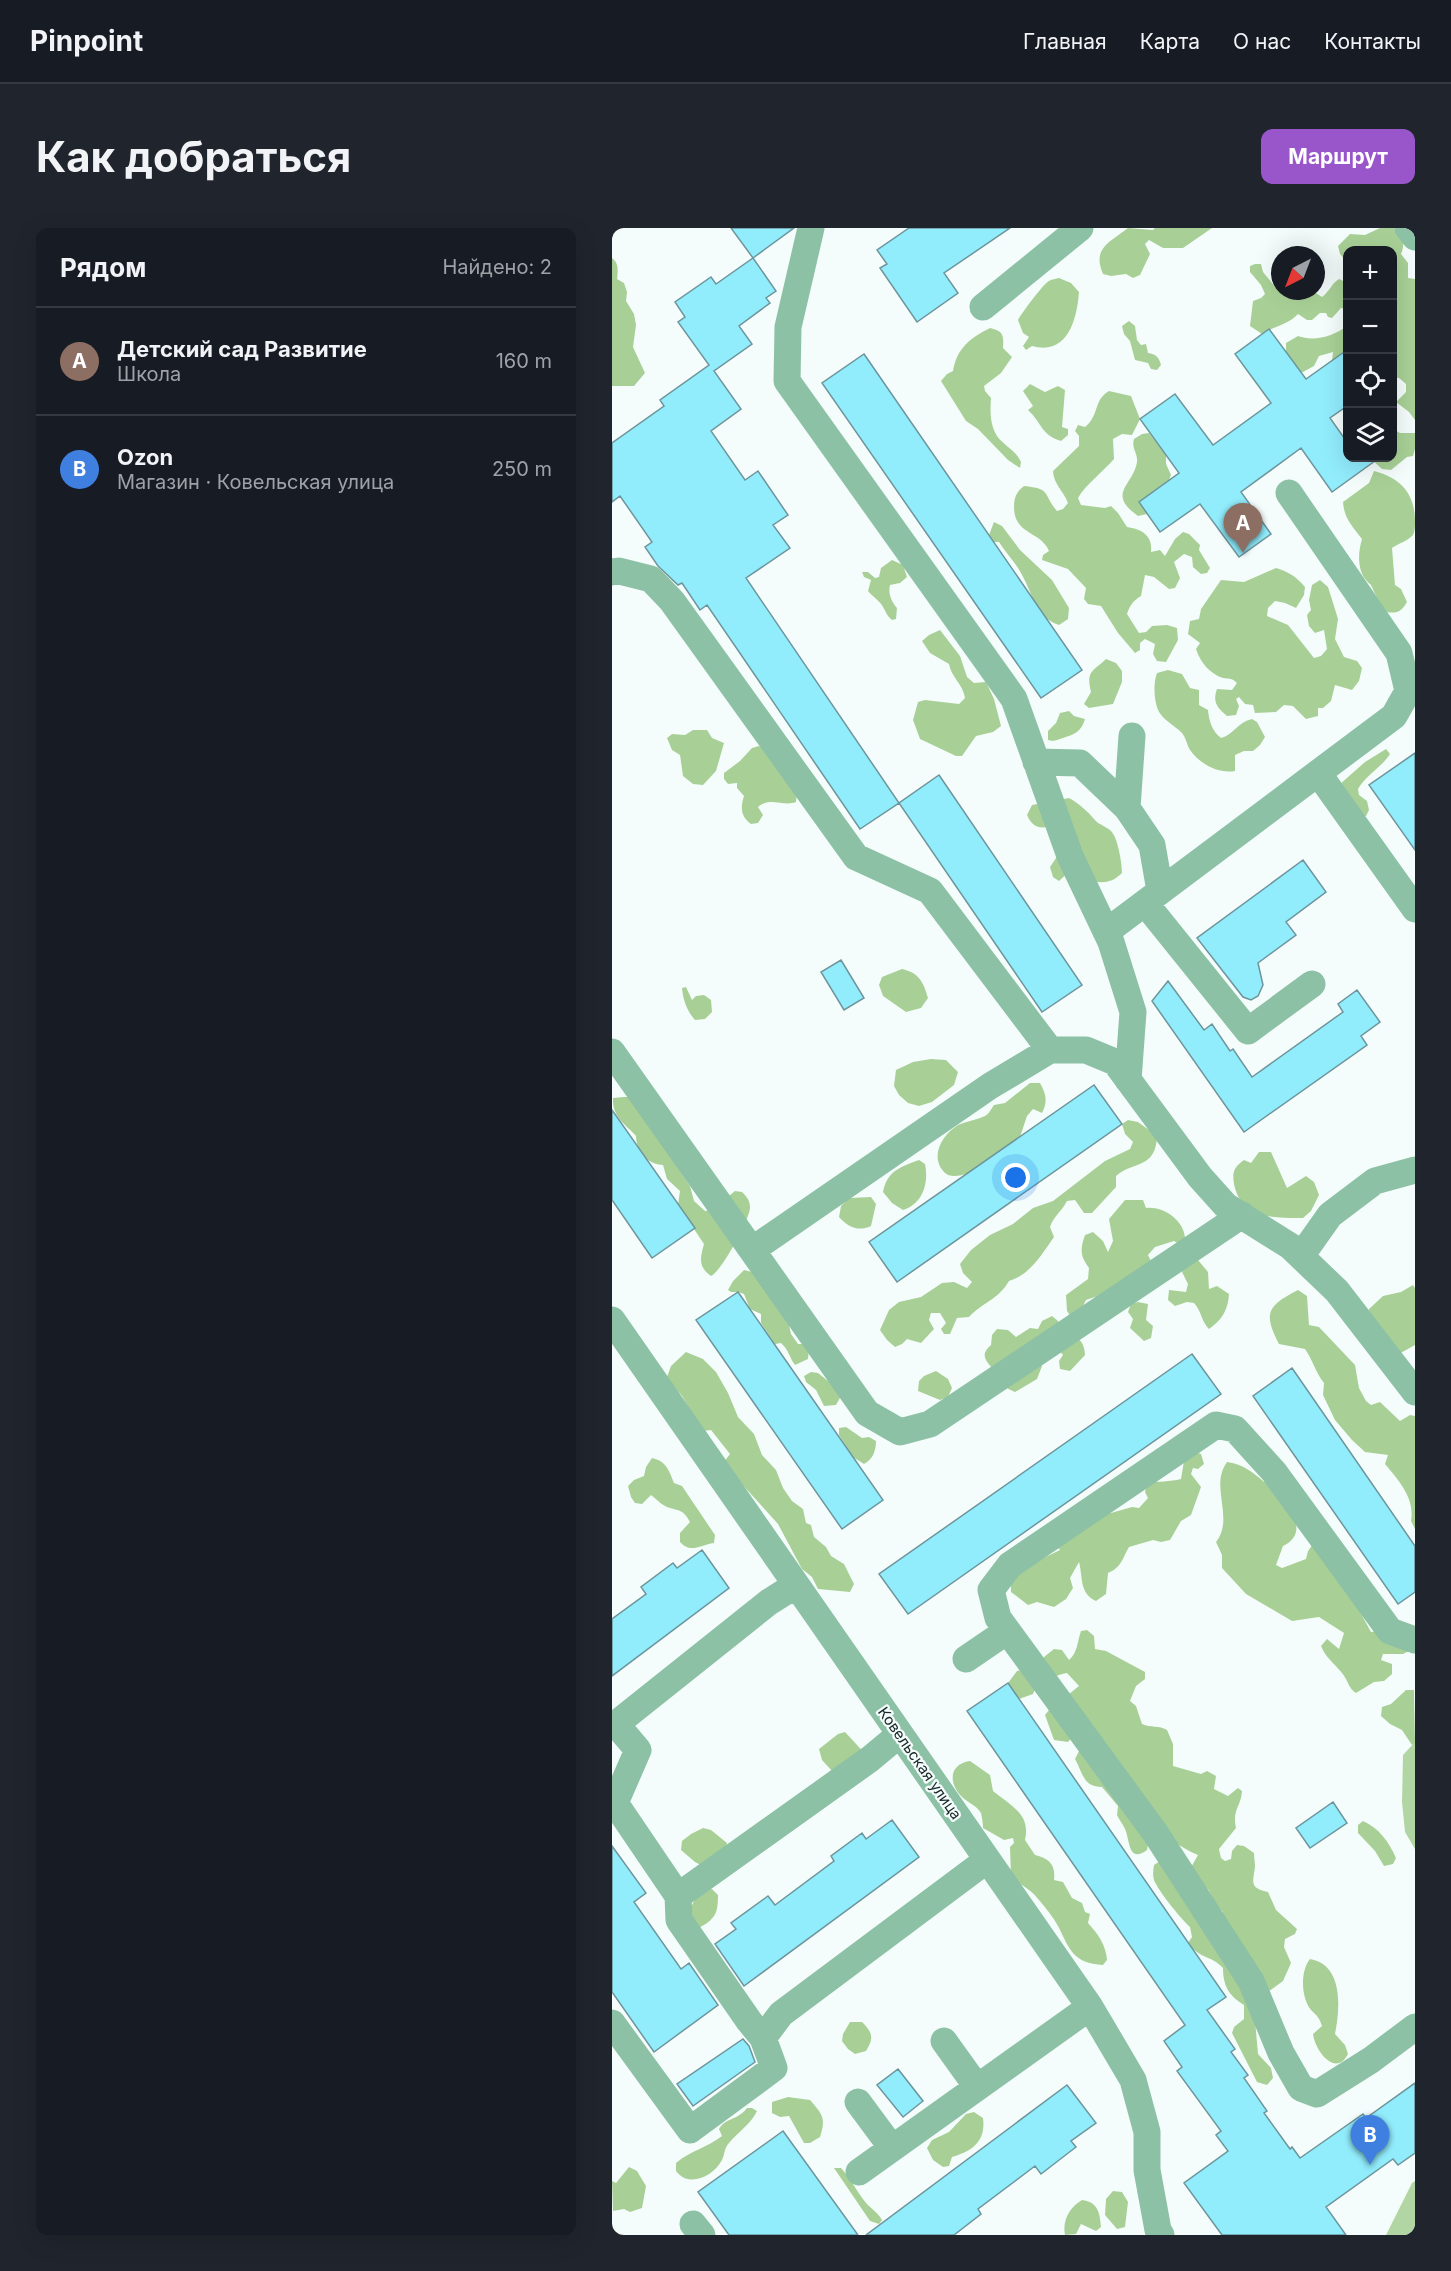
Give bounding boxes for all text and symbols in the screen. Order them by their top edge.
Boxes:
text: Pinpoint [30,24,143,58]
text: Главная [1023,29,1107,54]
text: Карта [1140,29,1200,54]
text: О нас [1233,29,1291,54]
text: Контакты [1324,29,1421,54]
button: Маршрут [1261,129,1415,184]
text: Как добраться [36,131,351,182]
north arrow [1271,246,1325,300]
map controls [1343,246,1397,462]
button: + [1343,246,1397,300]
text: Рядом [60,252,146,283]
text: Найдено: 2 [442,255,552,279]
button: − [1343,300,1397,354]
text: Детский сад Развитие [117,336,367,362]
text: A [72,349,87,373]
text: 160 m [496,349,552,373]
button: locate [1343,354,1397,408]
text: Школа [117,362,181,386]
button: layers [1343,408,1397,462]
text: Ozon [117,444,173,470]
text: B [73,457,86,481]
text: 250 m [492,457,552,481]
text: Магазин · Ковельская улица [117,470,394,494]
pin: A [1224,504,1262,553]
your location [1001,1163,1030,1192]
street label: Ковельская улица [874,1703,966,1823]
pin: B [1350,2116,1389,2165]

